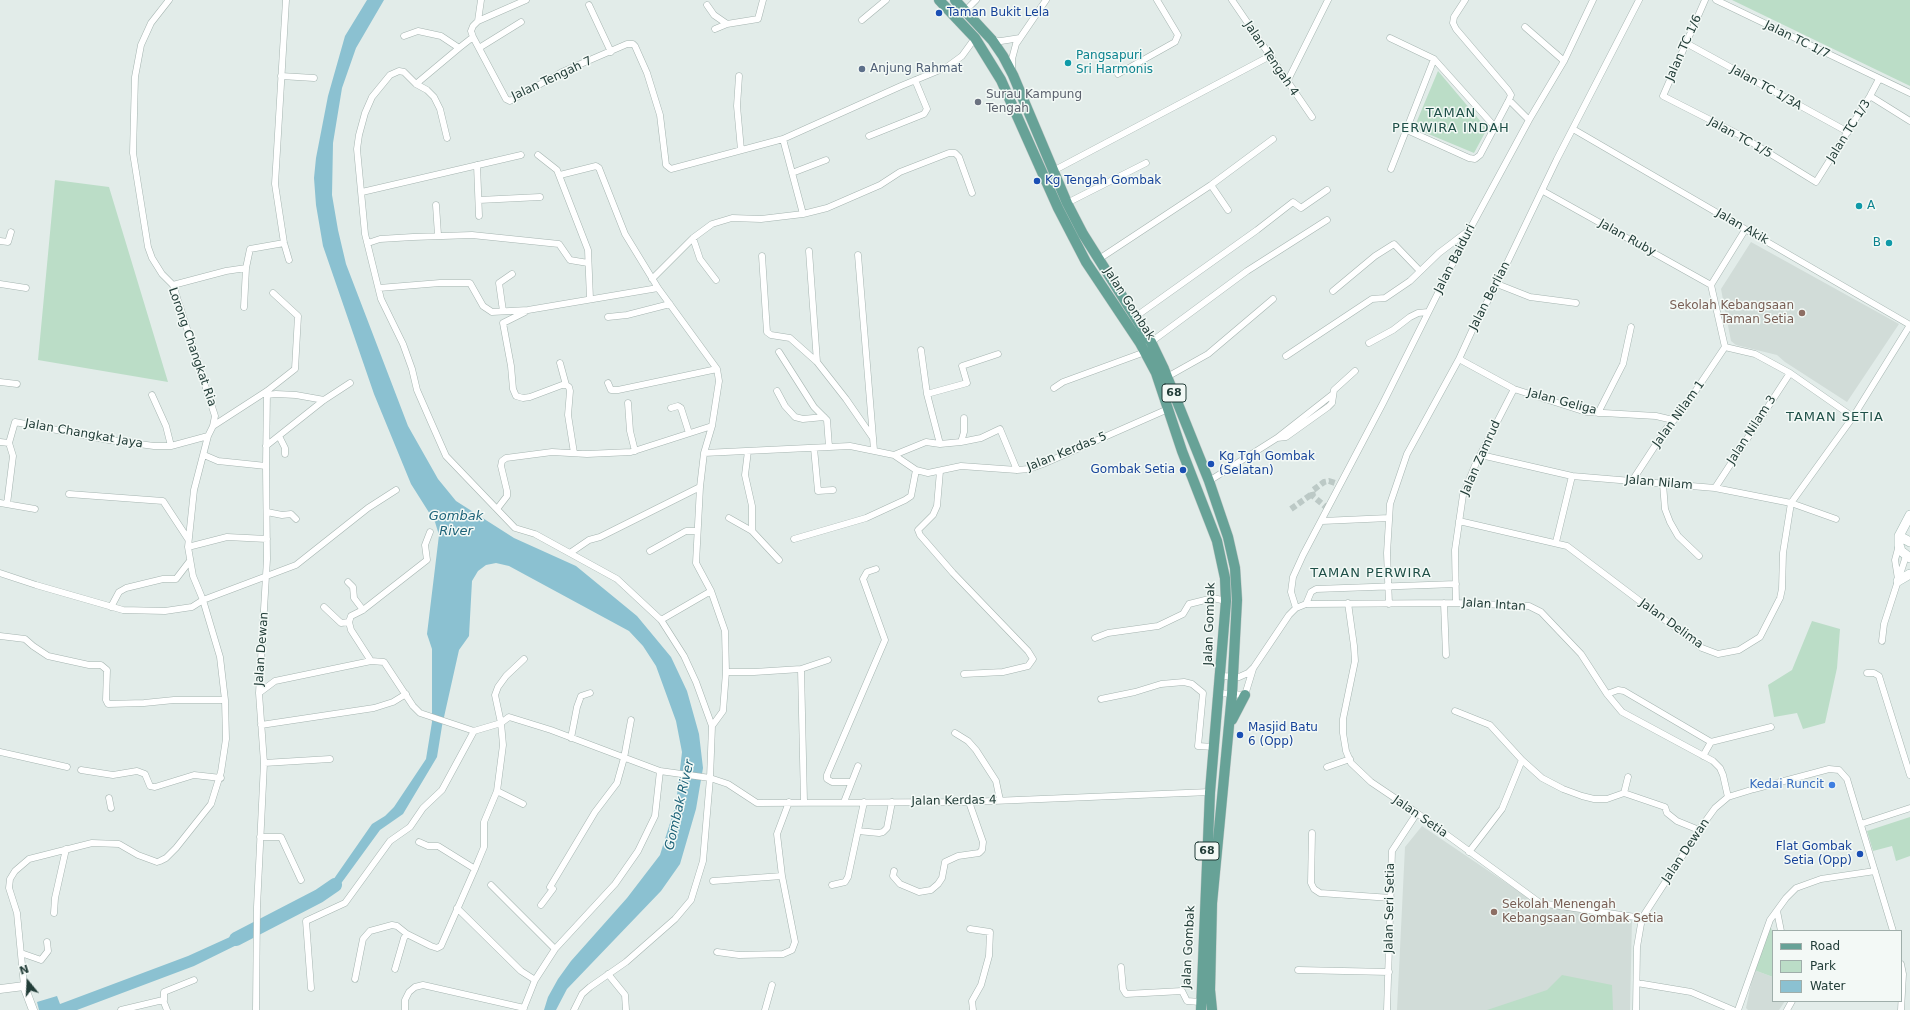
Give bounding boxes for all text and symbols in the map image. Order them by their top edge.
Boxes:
place label: Taman Bukit Lela [947,6,1049,20]
marker: Taman Bukit Lela [934,8,944,18]
street label: Jalan TC 1/6 [1663,13,1705,83]
street label: Jalan TC 1/7 [1762,18,1832,62]
street label: Jalan Tengah 4 [1241,19,1301,99]
place label: Pangsapuri Sri Harmonis [1076,49,1153,77]
street label: Jalan Tengah 7 [509,54,595,104]
marker: Pangsapuri Sri Harmonis [1063,58,1073,68]
place label: Anjung Rahmat [870,62,963,76]
street label: Jalan TC 1/3A [1728,62,1804,114]
marker: Anjung Rahmat [857,64,867,74]
place label: Surau Kampung Tengah [986,88,1082,116]
marker: Surau Kampung Tengah [973,97,983,107]
street label: Jalan TC 1/3 [1824,97,1874,165]
district label: TAMAN PERWIRA INDAH [1392,106,1510,137]
street label: Jalan TC 1/5 [1705,114,1775,162]
place label: Kg Tengah Gombak [1045,174,1161,188]
marker: Kg Tengah Gombak [1032,176,1042,186]
place label: A [1867,199,1875,213]
marker: A [1854,201,1864,211]
street label: Jalan Akik [1713,206,1771,248]
street label: Jalan Ruby [1596,216,1658,260]
street label: Jalan Baiduri [1431,222,1479,296]
place label: B [1873,236,1881,250]
marker: B [1884,238,1894,248]
street label: Jalan Berlian [1467,259,1513,333]
street label: Jalan Gombak [1100,265,1158,343]
street label: Lorong Changkat Ria [165,286,219,408]
place label: Sekolah Kebangsaan Taman Setia [1670,299,1794,327]
marker: Sekolah Kebangsaan Taman Setia [1797,308,1807,318]
street label: Jalan Nilam 1 [1650,378,1708,450]
road number: 68 [1162,384,1186,402]
street label: Jalan Geliga [1526,386,1598,418]
street label: Jalan Nilam 3 [1724,393,1780,467]
district label: TAMAN SETIA [1786,410,1884,426]
street label: Jalan Changkat Jaya [24,417,144,451]
street label: Jalan Zamrud [1458,418,1504,498]
street label: Jalan Kerdas 5 [1025,429,1109,475]
place label: Kg Tgh Gombak (Selatan) [1219,450,1315,478]
marker: Kg Tgh Gombak (Selatan) [1206,459,1216,469]
place label: Gombak Setia [1091,463,1175,477]
marker: Gombak Setia [1178,465,1188,475]
street label: Jalan Nilam [1625,473,1693,493]
water label: Gombak River [429,509,483,540]
district label: TAMAN PERWIRA [1310,566,1432,582]
street label: Jalan Gombak [1201,582,1219,666]
street label: Jalan Intan [1462,596,1526,614]
street label: Jalan Delima [1636,596,1706,652]
street label: Jalan Dewan [252,611,272,687]
place label: Masjid Batu 6 (Opp) [1248,721,1318,749]
marker: Masjid Batu 6 (Opp) [1235,730,1245,740]
water label: Gombak River [662,758,698,852]
place label: Kedai Runcit [1750,778,1824,792]
marker: Kedai Runcit [1827,780,1837,790]
street label: Jalan Kerdas 4 [911,793,997,809]
street label: Jalan Setia [1390,793,1450,841]
street label: Jalan Dewan [1659,816,1713,886]
place label: Flat Gombak Setia (Opp) [1776,840,1852,868]
road number: 68 [1195,842,1219,860]
marker: Flat Gombak Setia (Opp) [1855,849,1865,859]
street label: Jalan Seri Setia [1382,863,1398,953]
place label: Sekolah Menengah Kebangsaan Gombak Setia [1502,898,1664,926]
street label: Jalan Gombak [1180,905,1198,989]
marker: Sekolah Menengah Kebangsaan Gombak Setia [1489,907,1499,917]
legend [1772,930,1902,1002]
text: Road [1810,939,1840,953]
text: Park [1810,959,1836,973]
north arrow [8,962,48,1002]
text: N [18,963,31,978]
text: Water [1810,979,1845,993]

